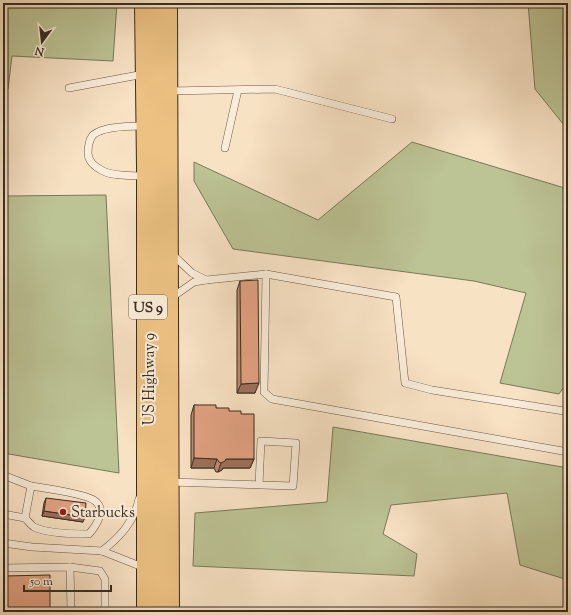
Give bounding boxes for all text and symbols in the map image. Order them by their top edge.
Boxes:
north arrow [22,22,62,62]
text: N [33,42,47,60]
road number: US 9 [129,295,167,319]
street label: US Highway 9 [140,333,161,425]
place label: Starbucks [71,503,135,524]
marker: Starbucks [58,507,68,517]
scale bar [24,567,111,593]
text: 50 m [29,573,53,591]

